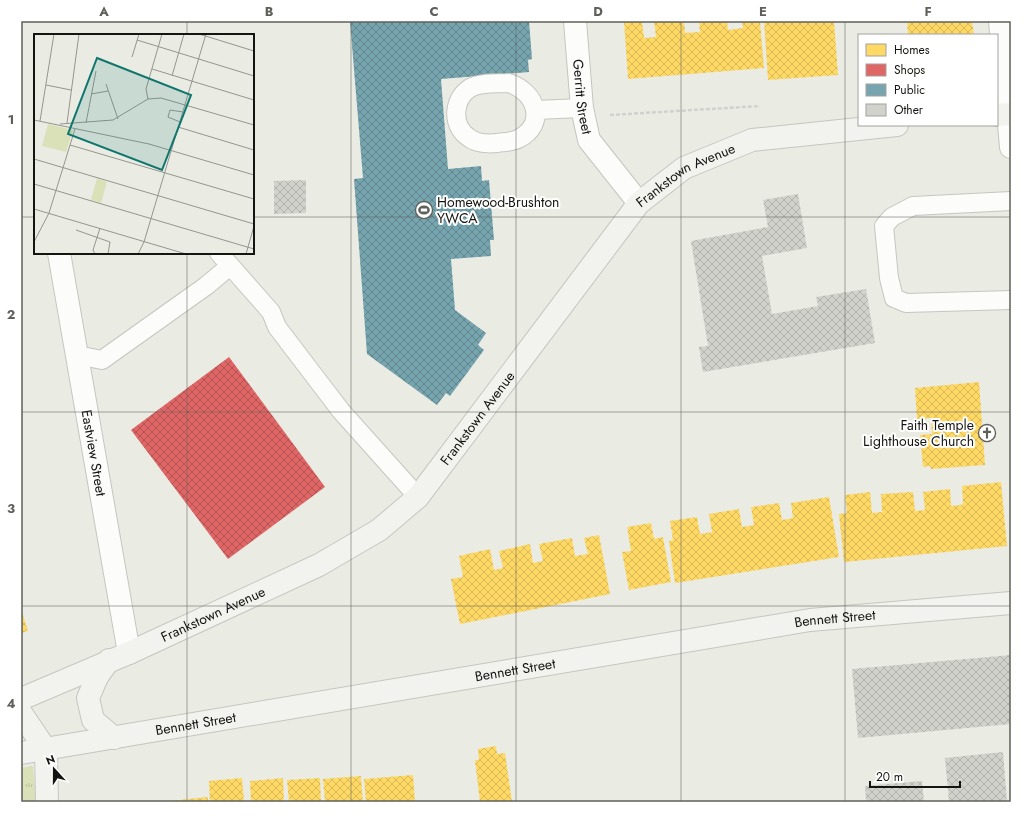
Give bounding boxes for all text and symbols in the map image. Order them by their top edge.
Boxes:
text: A [98,2,109,21]
text: B [265,2,274,21]
text: C [429,2,439,21]
text: D [593,2,603,21]
text: E [759,2,767,21]
text: F [924,2,932,21]
inset map [34,34,254,254]
legend [858,34,998,126]
text: Homes [894,41,930,59]
street label: Gerritt Street [568,58,598,137]
text: Shops [894,61,925,79]
text: Public [894,81,925,99]
text: Other [894,101,924,119]
text: 1 [8,110,14,129]
street label: Frankstown Avenue [632,138,738,212]
place label: Homewood-Brushton YWCA [437,192,559,228]
sports icon: Homewood-Brushton YWCA [414,200,434,220]
text: 2 [7,305,15,324]
street label: Frankstown Avenue [435,367,519,469]
street label: Eastview Street [77,408,111,498]
place label: Faith Temple Lighthouse Church [863,415,974,451]
church icon: Faith Temple Lighthouse Church [977,423,997,443]
text: 3 [7,499,15,518]
street label: Frankstown Avenue [158,581,269,647]
street label: Bennett Street [793,604,877,632]
street label: Bennett Street [473,653,557,686]
text: 4 [6,694,16,713]
street label: Bennett Street [154,707,238,740]
north arrow [34,749,74,789]
text: N [43,751,57,769]
scale bar [870,763,960,789]
text: 20 m [876,768,903,786]

